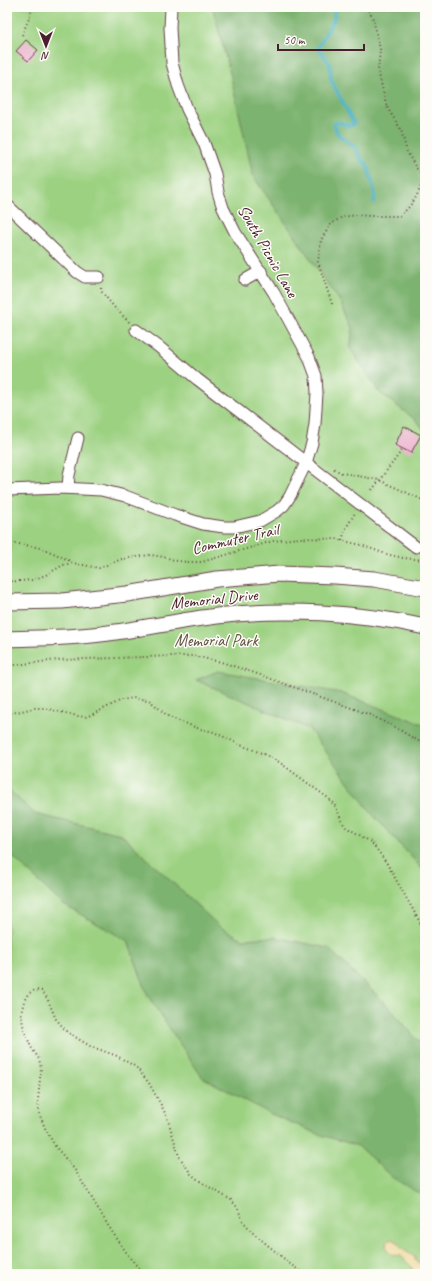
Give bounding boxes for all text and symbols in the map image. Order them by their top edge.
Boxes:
north arrow [26,26,66,66]
scale bar [278,26,364,52]
text: 50 m [284,32,306,48]
text: N [40,49,49,63]
street label: South Picnic Lane [233,201,304,302]
street label: Commuter Trail [190,518,283,559]
street label: Memorial Drive [169,584,260,614]
park label: Memorial Park [174,630,259,651]

